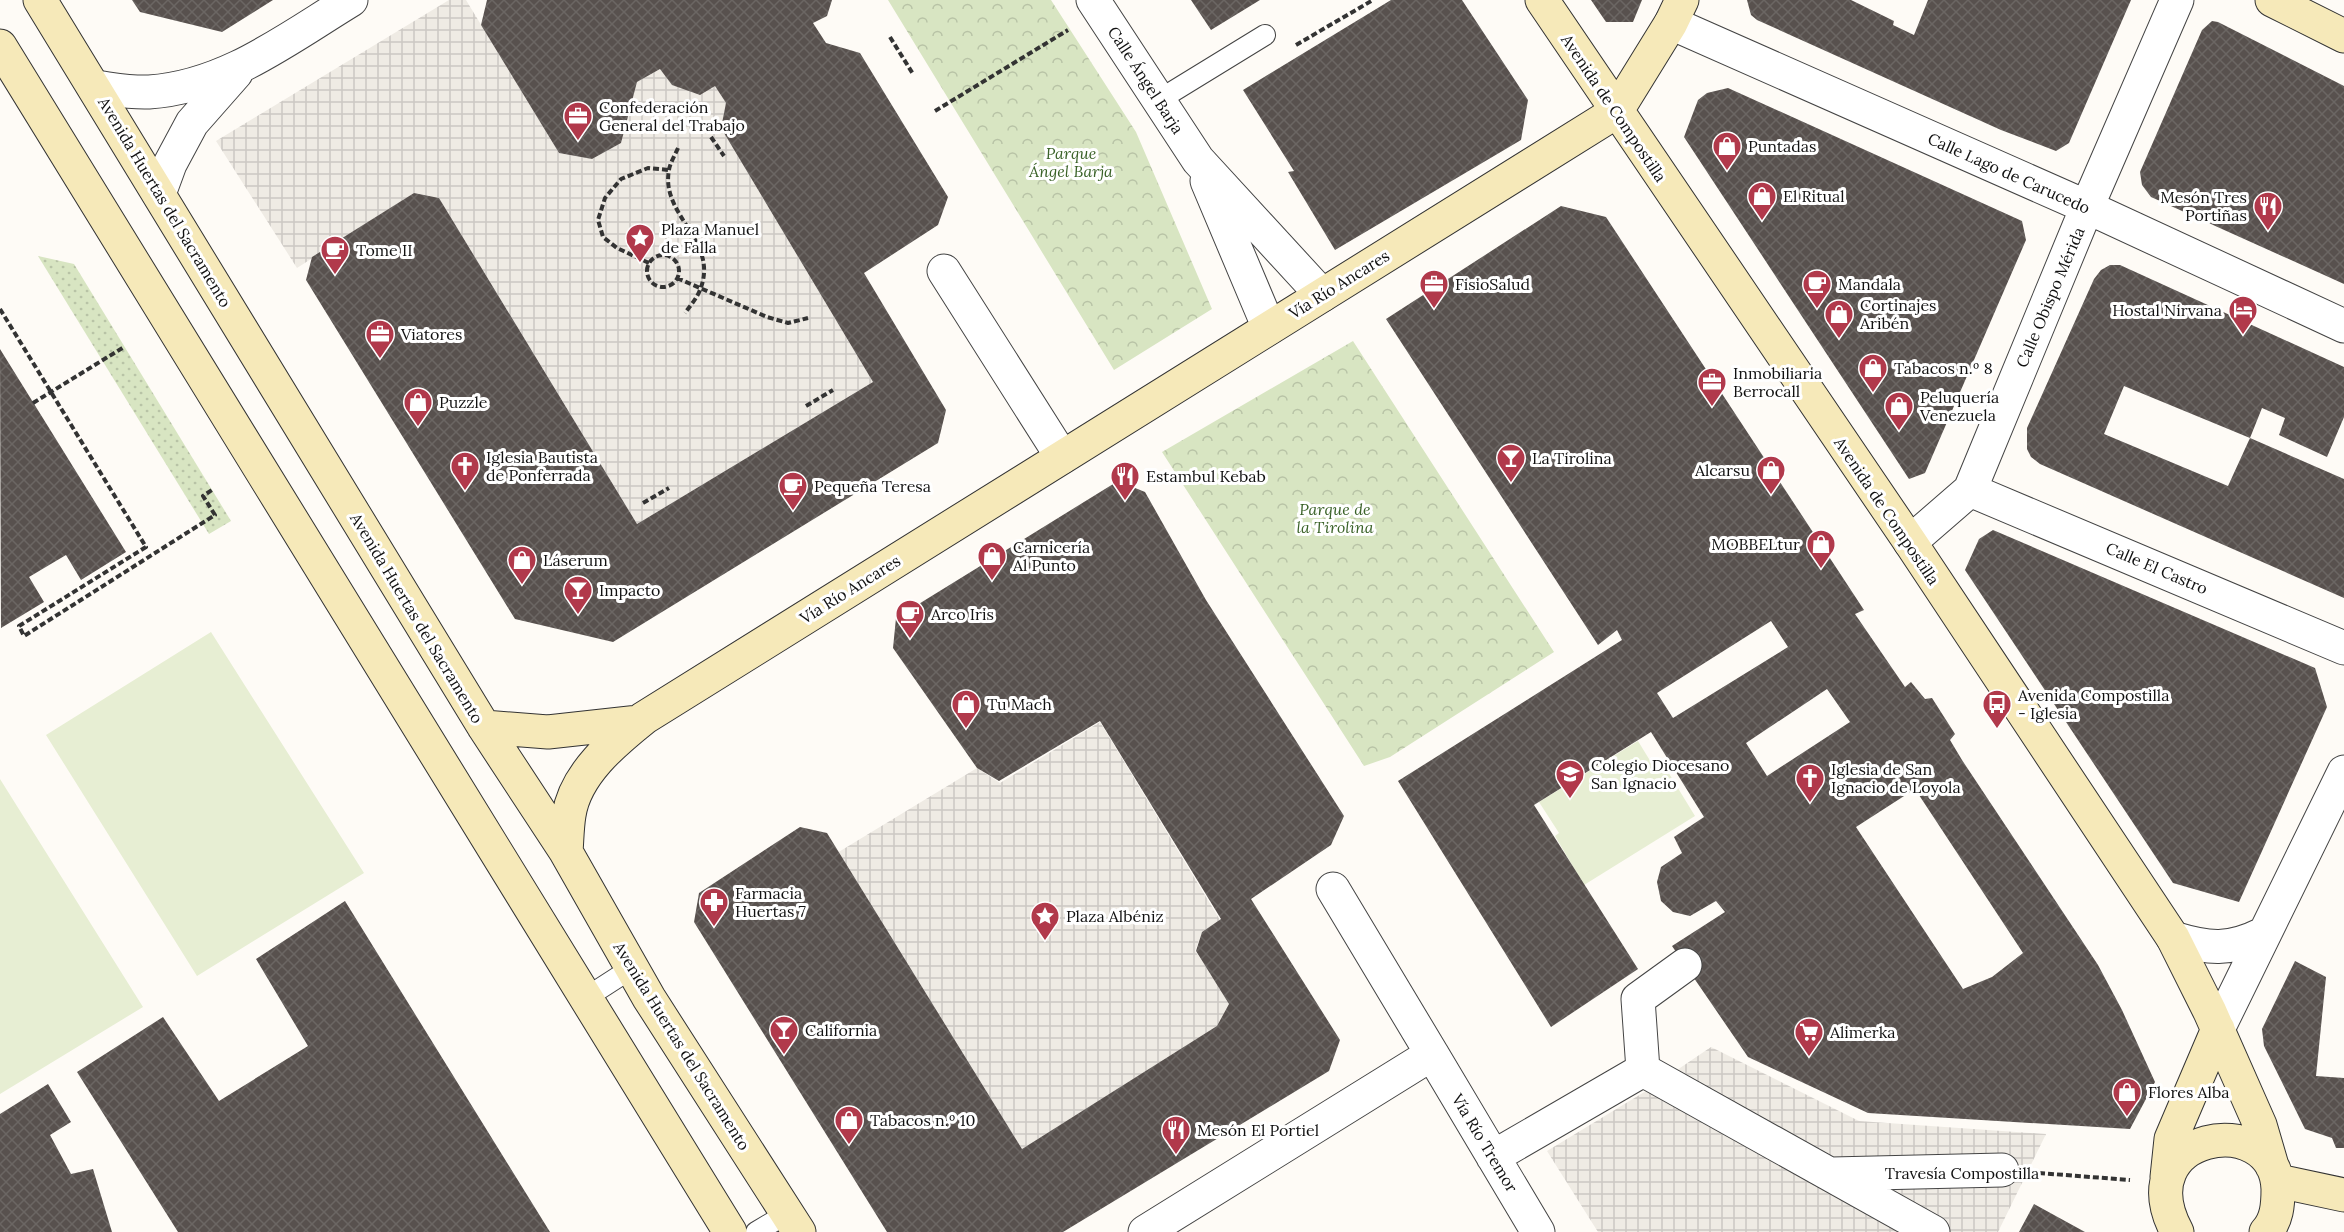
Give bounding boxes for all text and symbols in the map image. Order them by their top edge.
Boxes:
street label: Calle Ángel Barja [1104,22,1188,138]
street label: Avenida de Compostilla [1557,30,1671,186]
street label: Avenida Huertas del Sacramento [94,92,236,311]
place label: Confederación General del Trabajo [599,97,745,135]
office icon: Confederación General del Trabajo [562,100,594,142]
street label: Calle Lago de Carucedo [1925,128,2093,218]
shop icon: Puntadas [1711,130,1743,172]
place label: Puntadas [1748,136,1817,156]
park label: Parque Ángel Barja [1028,143,1113,181]
shop icon: El Ritual [1746,180,1778,222]
place label: El Ritual [1783,186,1845,206]
place label: Mesón Tres Portiñas [2160,187,2247,225]
restaurant icon: Mesón Tres Portiñas [2252,190,2284,232]
place label: Plaza Manuel de Falla [661,219,759,257]
place icon: Plaza Manuel de Falla [624,222,656,264]
street label: Calle Obispo Mérida [2011,224,2089,370]
cafe icon: Tome II [319,234,351,276]
place label: Tome II [356,240,413,260]
street label: Vía Río Ancares [1284,245,1393,323]
office icon: FisioSalud [1418,268,1450,310]
cafe icon: Mandala [1801,268,1833,310]
place label: FisioSalud [1455,274,1531,294]
place label: Mandala [1838,274,1901,294]
hotel icon: Hostal Nirvana [2227,294,2259,336]
place label: Cortinajes Aribén [1859,295,1937,333]
shop icon: Cortinajes Aribén [1823,298,1855,340]
place label: Hostal Nirvana [2112,300,2222,320]
office icon: Viatores [364,318,396,360]
place label: Viatores [400,324,462,344]
shop icon: Tabacos n.º 8 [1857,352,1889,394]
place label: Tabacos n.º 8 [1894,358,1993,378]
place label: Inmobiliaria Berrocall [1733,363,1822,401]
office icon: Inmobiliaria Berrocall [1696,366,1728,408]
shop icon: Puzzle [402,386,434,428]
place label: Peluquería Venezuela [1919,387,1999,425]
shop icon: Peluquería Venezuela [1883,390,1915,432]
place label: Puzzle [439,392,488,412]
street label: Avenida de Compostilla [1830,433,1944,589]
bar icon: La Tirolina [1495,442,1527,484]
place label: Iglesia Bautista de Ponferrada [486,447,598,485]
place label: La Tirolina [1532,448,1612,468]
church icon: Iglesia Bautista de Ponferrada [449,450,481,492]
shop icon: Alcarsu [1755,454,1787,496]
restaurant icon: Estambul Kebab [1109,460,1141,502]
place label: Alcarsu [1694,460,1750,480]
place label: Estambul Kebab [1146,466,1266,486]
cafe icon: Pequeña Teresa [777,470,809,512]
place label: Pequeña Teresa [814,476,931,496]
park label: Parque de la Tirolina [1296,499,1374,537]
street label: Avenida Huertas del Sacramento [346,508,488,727]
shop icon: MOBBELtur [1805,528,1837,570]
place label: MOBBELtur [1711,534,1800,554]
place label: Carnicería Al Punto [1012,537,1090,575]
street label: Calle El Castro [2103,538,2211,598]
shop icon: Carnicería Al Punto [976,540,1008,582]
shop icon: Láserum [506,544,538,586]
place label: Láserum [543,550,608,570]
street label: Vía Río Ancares [795,550,904,628]
bar icon: Impacto [562,574,594,616]
place label: Impacto [599,580,660,600]
cafe icon: Arco Iris [894,598,926,640]
place label: Arco Iris [930,604,994,624]
place label: Avenida Compostilla - Iglesia [2017,685,2169,723]
shop icon: Tu Mach [950,688,982,730]
bus stop icon: Avenida Compostilla - Iglesia [1981,688,2013,730]
place label: Tu Mach [987,694,1052,714]
place label: Colegio Diocesano San Ignacio [1591,755,1729,793]
school or university icon: Colegio Diocesano San Ignacio [1554,758,1586,800]
place label: Iglesia de San Ignacio de Loyola [1831,759,1961,797]
church icon: Iglesia de San Ignacio de Loyola [1794,762,1826,804]
place label: Farmacia Huertas 7 [735,883,807,921]
pharmacy icon: Farmacia Huertas 7 [698,886,730,928]
place icon: Plaza Albéniz [1029,900,1061,942]
place label: Plaza Albéniz [1066,906,1164,926]
street label: Avenida Huertas del Sacramento [609,937,755,1154]
bar icon: California [768,1014,800,1056]
supermarket icon: Alimerka [1793,1016,1825,1058]
place label: California [805,1020,877,1040]
place label: Alimerka [1829,1022,1896,1042]
shop icon: Flores Alba [2111,1076,2143,1118]
place label: Flores Alba [2148,1082,2230,1102]
street label: Vía Río Tremor [1447,1089,1522,1196]
shop icon: Tabacos n.º 10 [833,1104,865,1146]
place label: Tabacos n.º 10 [870,1110,975,1130]
restaurant icon: Mesón El Portiel [1160,1114,1192,1156]
place label: Mesón El Portiel [1197,1120,1319,1140]
street label: Travesía Compostilla [1885,1163,2039,1183]

